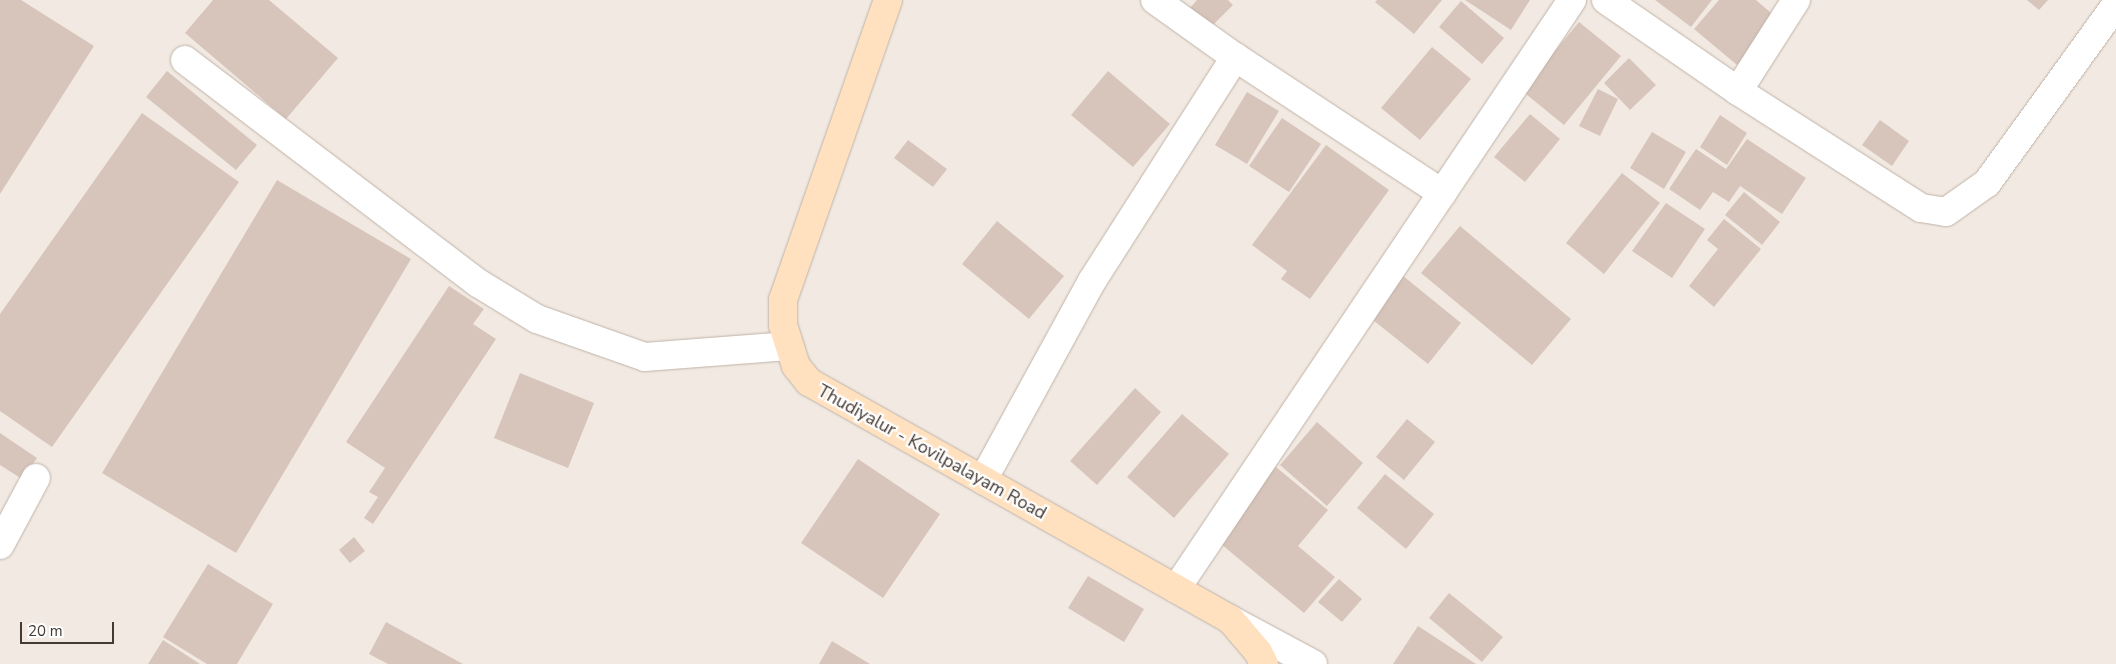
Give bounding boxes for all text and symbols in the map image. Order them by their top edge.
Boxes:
street label: Thudiyalur - Kovilpalayam Road [814,380,1050,524]
scale bar [22,612,116,644]
text: 20 m [28,621,63,641]

